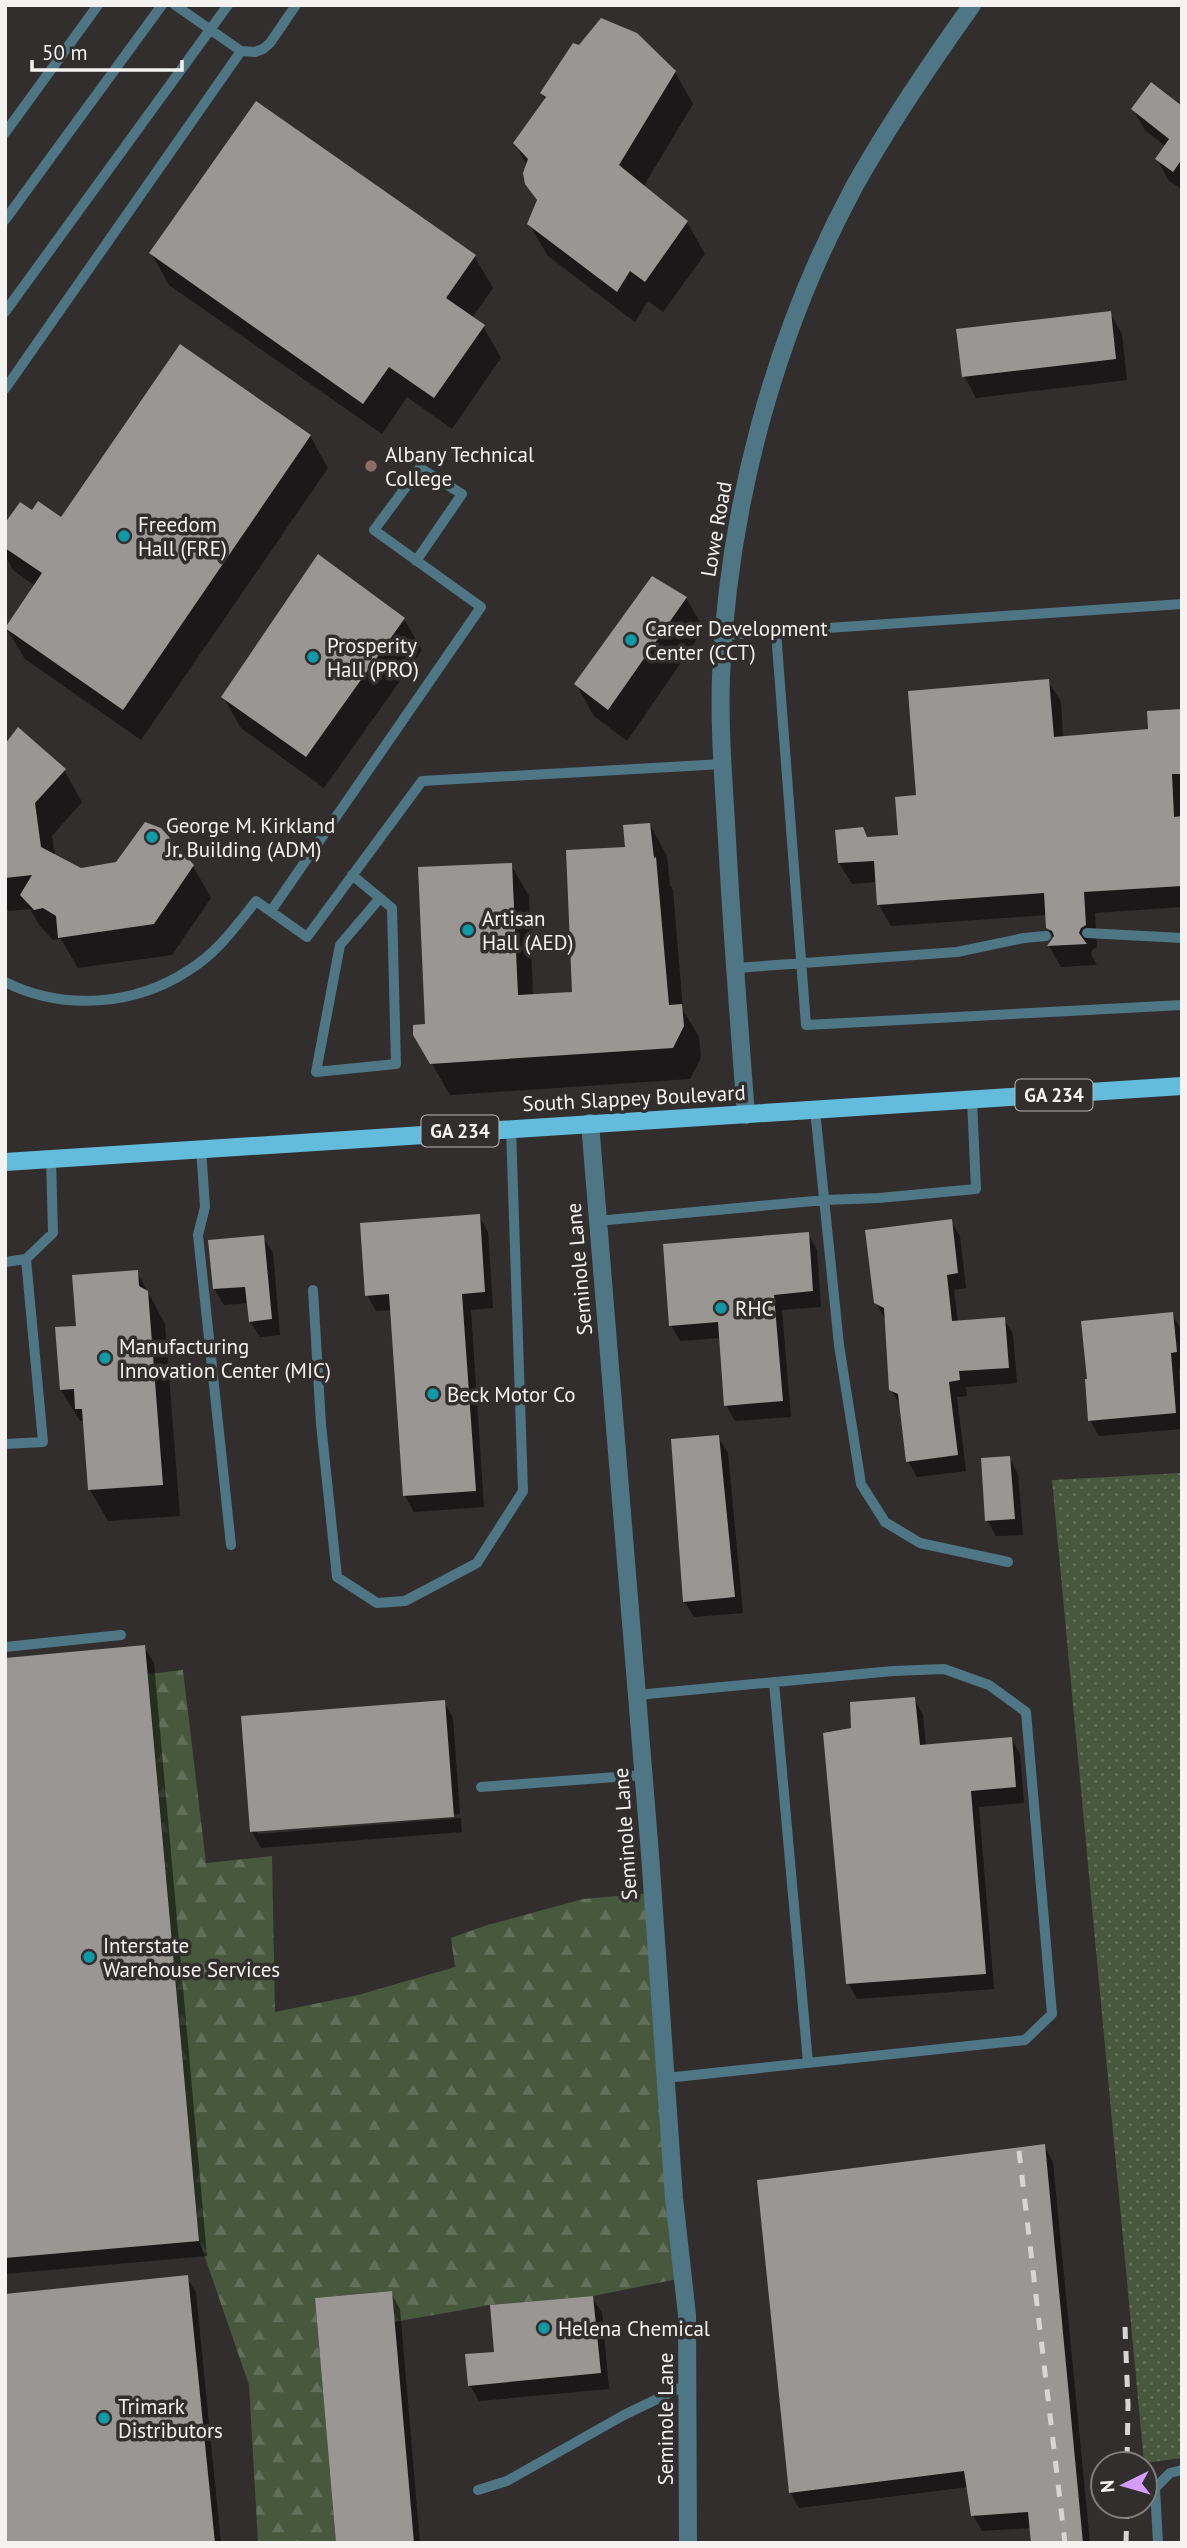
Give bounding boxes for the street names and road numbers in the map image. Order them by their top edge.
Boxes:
street label: Lowe Road [694,479,738,579]
street label: South Slappey Boulevard [522,1079,746,1117]
road number: GA 234 [1016,1079,1092,1110]
road number: GA 234 [421,1116,498,1147]
street label: Seminole Lane [560,1202,598,1336]
street label: Seminole Lane [607,1767,643,1901]
street label: Seminole Lane [652,2353,679,2485]

